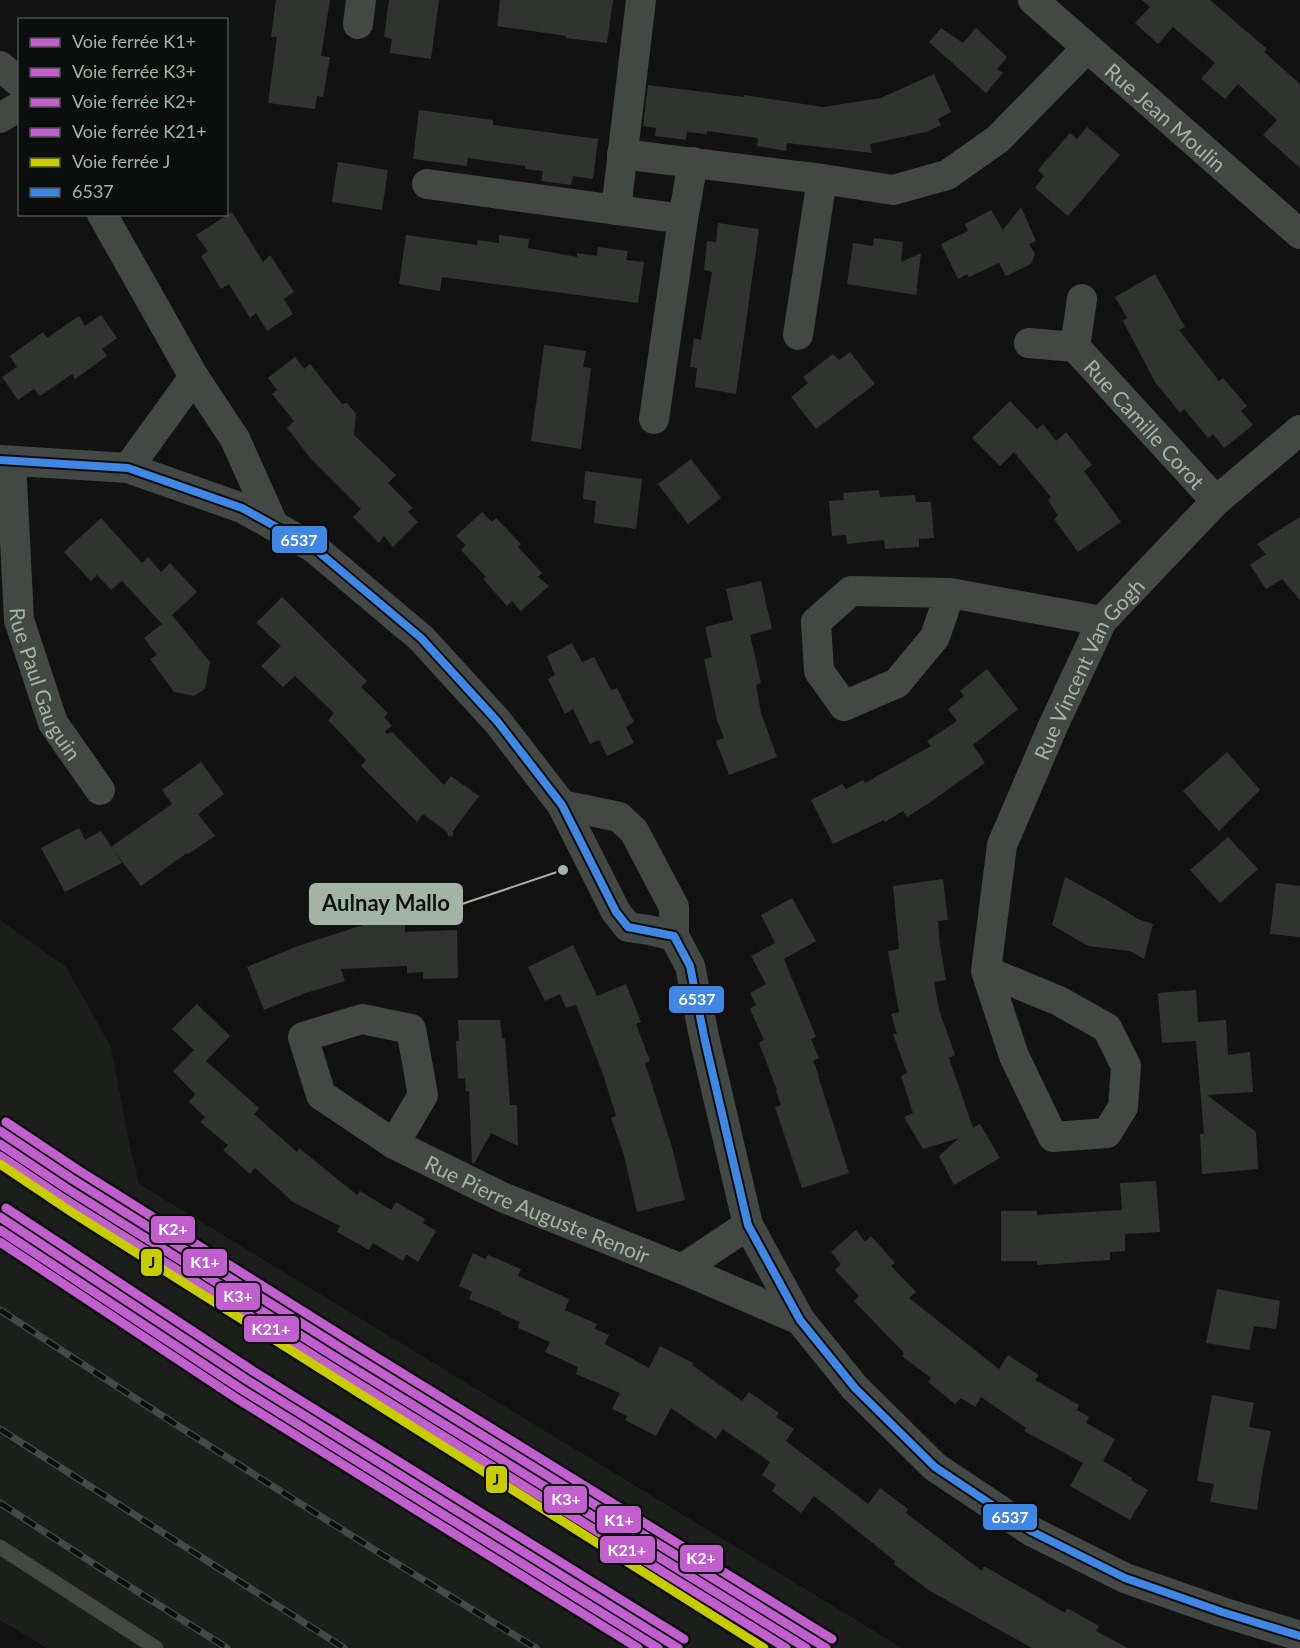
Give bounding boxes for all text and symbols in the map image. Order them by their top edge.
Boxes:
legend [18,18,228,216]
text: Voie ferrée K1+ [72,30,196,52]
street label: Rue Jean Moulin [1101,57,1232,176]
text: Voie ferrée K3+ [72,60,196,82]
text: Voie ferrée K2+ [72,90,196,112]
text: Voie ferrée K21+ [72,120,207,142]
text: Voie ferrée J [72,150,170,172]
text: 6537 [72,180,114,202]
street label: Rue Camille Corot [1080,354,1211,494]
line badge: 6537 [271,525,328,554]
text: 6537 [280,530,318,549]
street label: Rue Vincent Van Gogh [1028,573,1149,763]
street label: Rue Paul Gauguin [6,607,87,764]
callout: Aulnay Mallo [310,884,462,924]
text: Aulnay Mallo [321,889,450,916]
line badge: 6537 [668,985,725,1014]
text: 6537 [678,989,716,1008]
street label: Rue Pierre Auguste Renoir [422,1149,654,1267]
line badge: K2+ [150,1215,196,1244]
text: K2+ [158,1219,188,1238]
line badge: J [140,1248,163,1277]
line badge: K1+ [182,1248,228,1277]
text: J [149,1252,155,1271]
text: K1+ [190,1252,220,1271]
line badge: K3+ [215,1282,261,1311]
text: K3+ [223,1286,253,1305]
line badge: K21+ [243,1315,300,1343]
text: K21+ [252,1319,290,1338]
line badge: J [485,1465,508,1494]
text: J [493,1469,499,1488]
line badge: K3+ [543,1485,588,1514]
text: K3+ [551,1489,581,1508]
line badge: 6537 [982,1503,1038,1531]
line badge: K1+ [596,1505,642,1534]
text: 6537 [991,1507,1029,1526]
text: K1+ [604,1510,634,1529]
line badge: K21+ [599,1535,656,1564]
text: K21+ [608,1540,646,1559]
line badge: K2+ [679,1544,724,1573]
text: K2+ [686,1548,716,1567]

